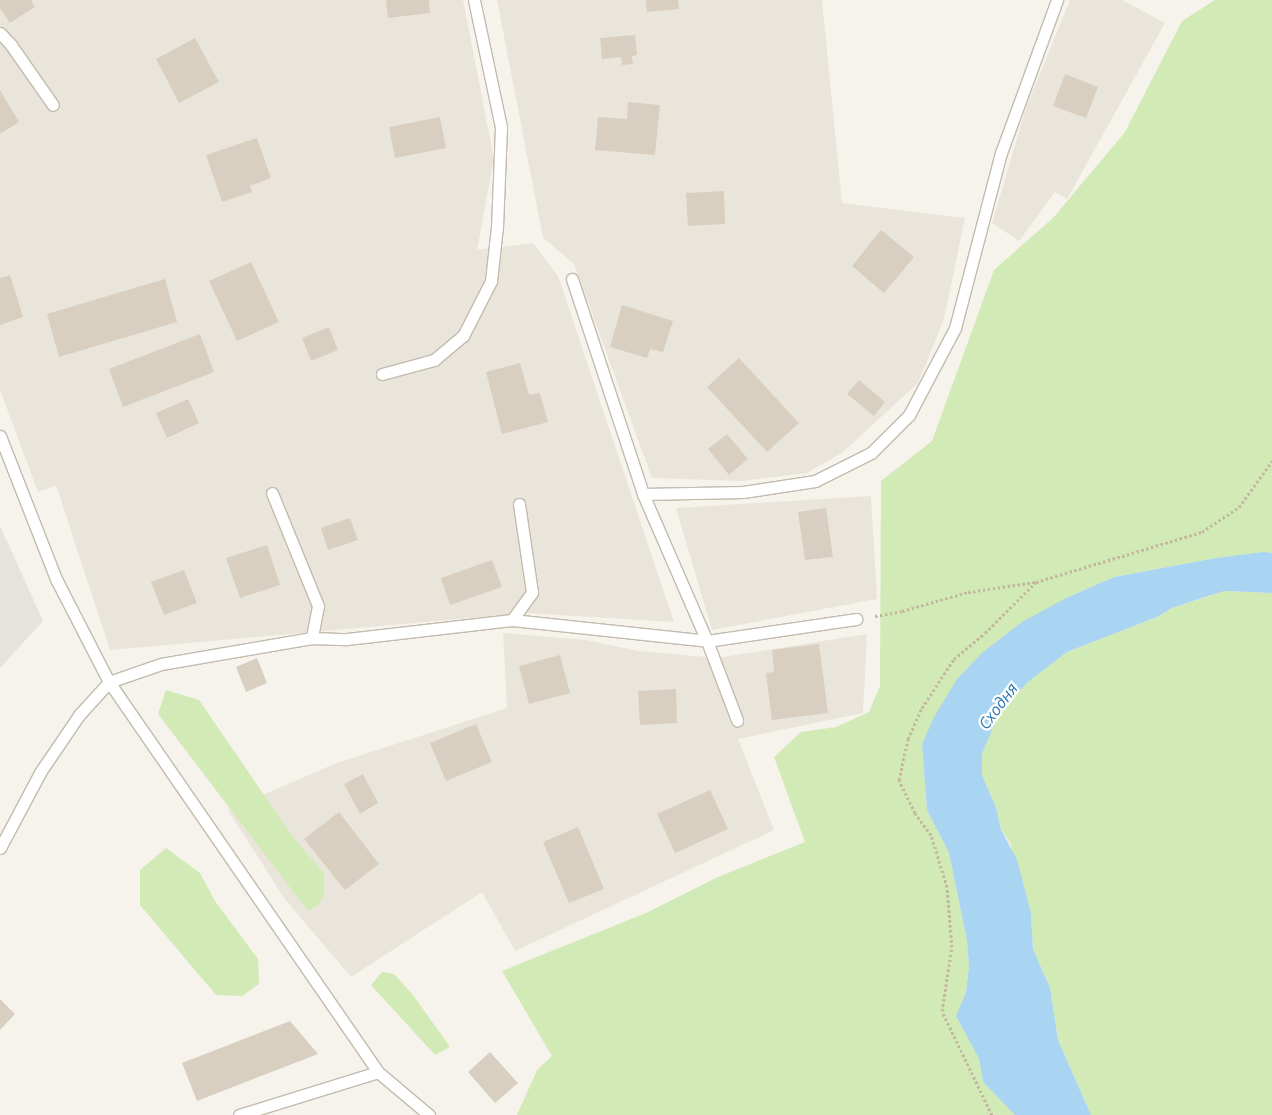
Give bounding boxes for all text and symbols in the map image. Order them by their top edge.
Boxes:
water label: Сходня [974,679,1022,733]

